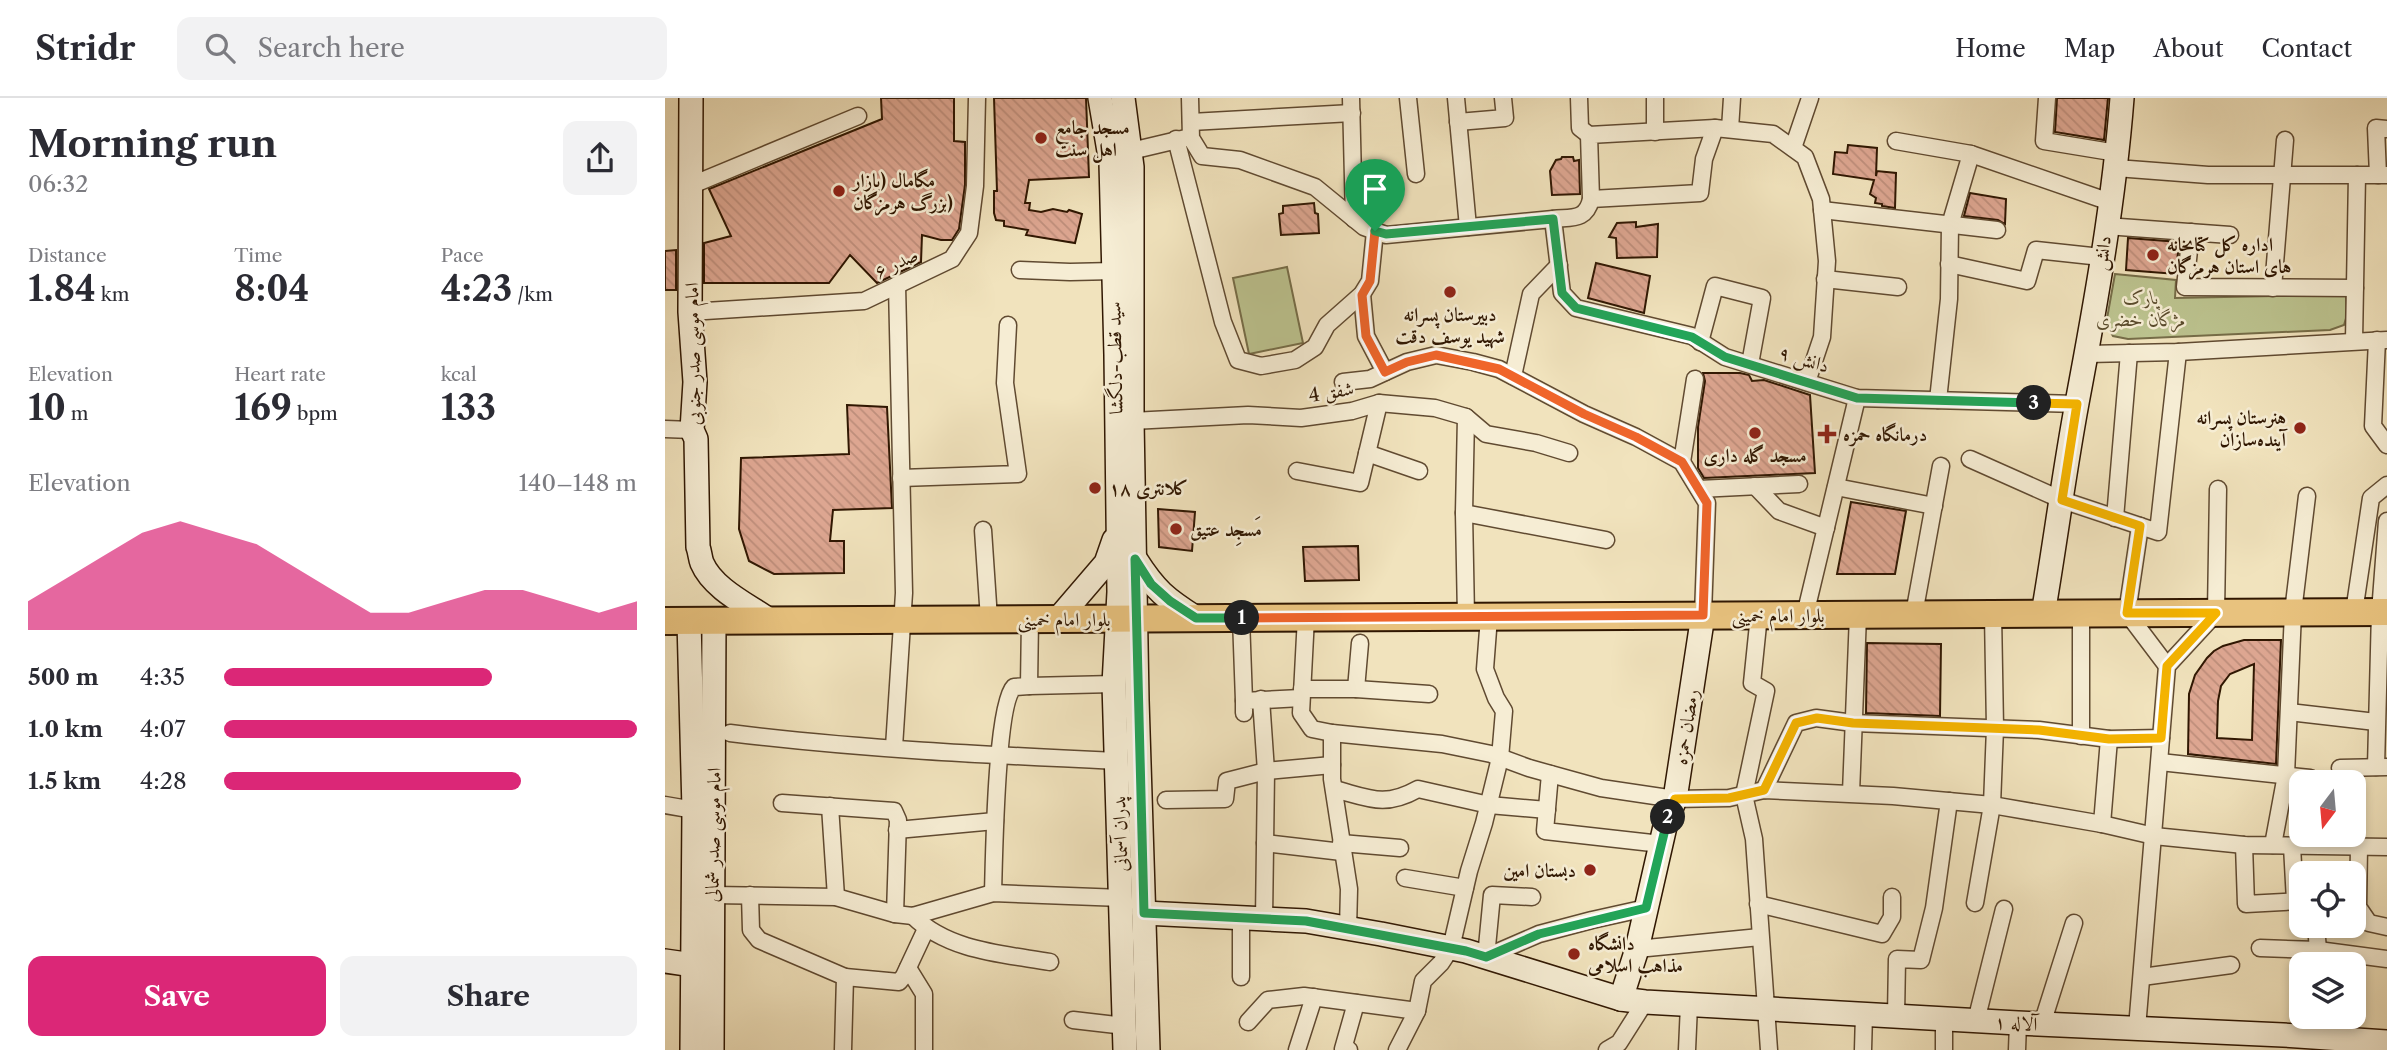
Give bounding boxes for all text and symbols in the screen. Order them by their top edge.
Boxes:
search box [177,17,667,80]
text: Stridr [35,28,135,69]
icon: search [201,29,239,67]
text: Search here [257,32,405,64]
text: Home [1955,34,2026,63]
text: Map [2064,34,2115,63]
text: About [2153,34,2224,63]
text: Contact [2262,34,2352,63]
place label: مسجد جامع اهل سنت [1055,116,1130,163]
text: Morning run [28,120,277,167]
button: share [563,121,637,195]
marker: مسجد جامع اهل سنت [1033,130,1049,146]
pin [1345,159,1405,231]
place label: مگامال (بازار بزرگ هرمزگان) [851,168,953,216]
text: 06:32 [28,170,88,198]
icon: arrive [1356,170,1394,208]
marker: مگامال (بازار بزرگ هرمزگان) [831,183,847,199]
place label: اداره کل کتابخانه های استان هرمزگان [2167,233,2291,280]
street label: دانش [2088,234,2118,272]
street label: صدر ۶ [870,243,922,283]
text: Distance [28,244,107,267]
text: Time [234,244,282,267]
text: Pace [441,244,484,267]
marker: اداره کل کتابخانه های استان هرمزگان [2145,247,2161,263]
text: 1.84 [28,267,96,310]
text: 8:04 [234,267,309,310]
text: 4:23 [441,267,512,310]
street label: امام موسی صدر جنوبی [680,282,711,426]
text: km [96,283,129,306]
text: /km [512,283,553,306]
marker: دبیرستان پسرانه شهید یوسف دقت [1442,284,1458,300]
park label: پارک مژگان خضری [2096,286,2186,333]
street label: سید قطب-دلگشا [1102,301,1128,415]
place label: دبیرستان پسرانه شهید یوسف دقت [1395,303,1505,349]
street label: دانش ۹ [1776,341,1832,379]
text: Elevation [28,363,113,386]
text: Heart rate [234,363,326,386]
text: kcal [441,363,477,386]
street label: شفق 4 [1307,377,1356,408]
text: 10 [28,386,66,429]
text: 169 [234,386,292,429]
text: 133 [441,386,496,429]
pin: 3 [2017,386,2051,420]
text: 3 [2028,391,2039,414]
text: m [66,402,89,425]
text: bpm [292,402,338,425]
place label: هنرستان پسرانه آینده‌سازان [2196,406,2289,452]
marker: هنرستان پسرانه آینده‌سازان [2292,420,2308,436]
place label: درمانگاه حمزه [1843,422,1927,447]
marker: درمانگاه حمزه [1817,424,1837,444]
marker: مسجد گله داری [1747,425,1763,441]
place label: مسجد گله داری [1703,444,1807,467]
text: Elevation [28,469,131,497]
text: 140–148 m [518,469,637,497]
place label: کلانتری ۱۸ [1109,477,1188,500]
marker: کلانتری ۱۸ [1087,480,1103,496]
place label: مَسجِد عتیق [1190,516,1262,546]
marker: مَسجِد عتیق [1168,521,1184,537]
pin: 1 [1225,601,1259,636]
street label: بلوار امام خمینی [1731,604,1825,632]
text: 1 [1237,606,1246,629]
street label: بلوار امام خمینی [1017,608,1111,636]
text: 500 m [28,663,99,691]
text: 4:35 [140,663,185,691]
street label: رمضان حمزه [1669,687,1704,767]
text: 1.0 km [28,715,103,743]
text: 4:07 [140,715,186,743]
text: 1.5 km [28,767,101,795]
text: 4:28 [140,767,187,795]
street label: امام موسی صدر شمالی [700,767,731,903]
north arrow [2289,770,2366,847]
map controls [2289,770,2366,1029]
street label: پدران آسمانی [1107,796,1135,872]
pin: 2 [1651,800,1685,834]
text: 2 [1662,805,1673,828]
place label: دبستان امین [1503,859,1576,882]
button: locate [2289,861,2366,938]
marker: دبستان امین [1582,862,1598,878]
place label: دانشگاه مذاهب اسلامی [1587,931,1683,978]
marker: دانشگاه مذاهب اسلامی [1566,946,1582,962]
button: layers [2289,952,2366,1029]
button: Save [28,956,326,1036]
button: Share [340,956,637,1036]
street label: آلاله ۱ [1994,1010,2040,1036]

